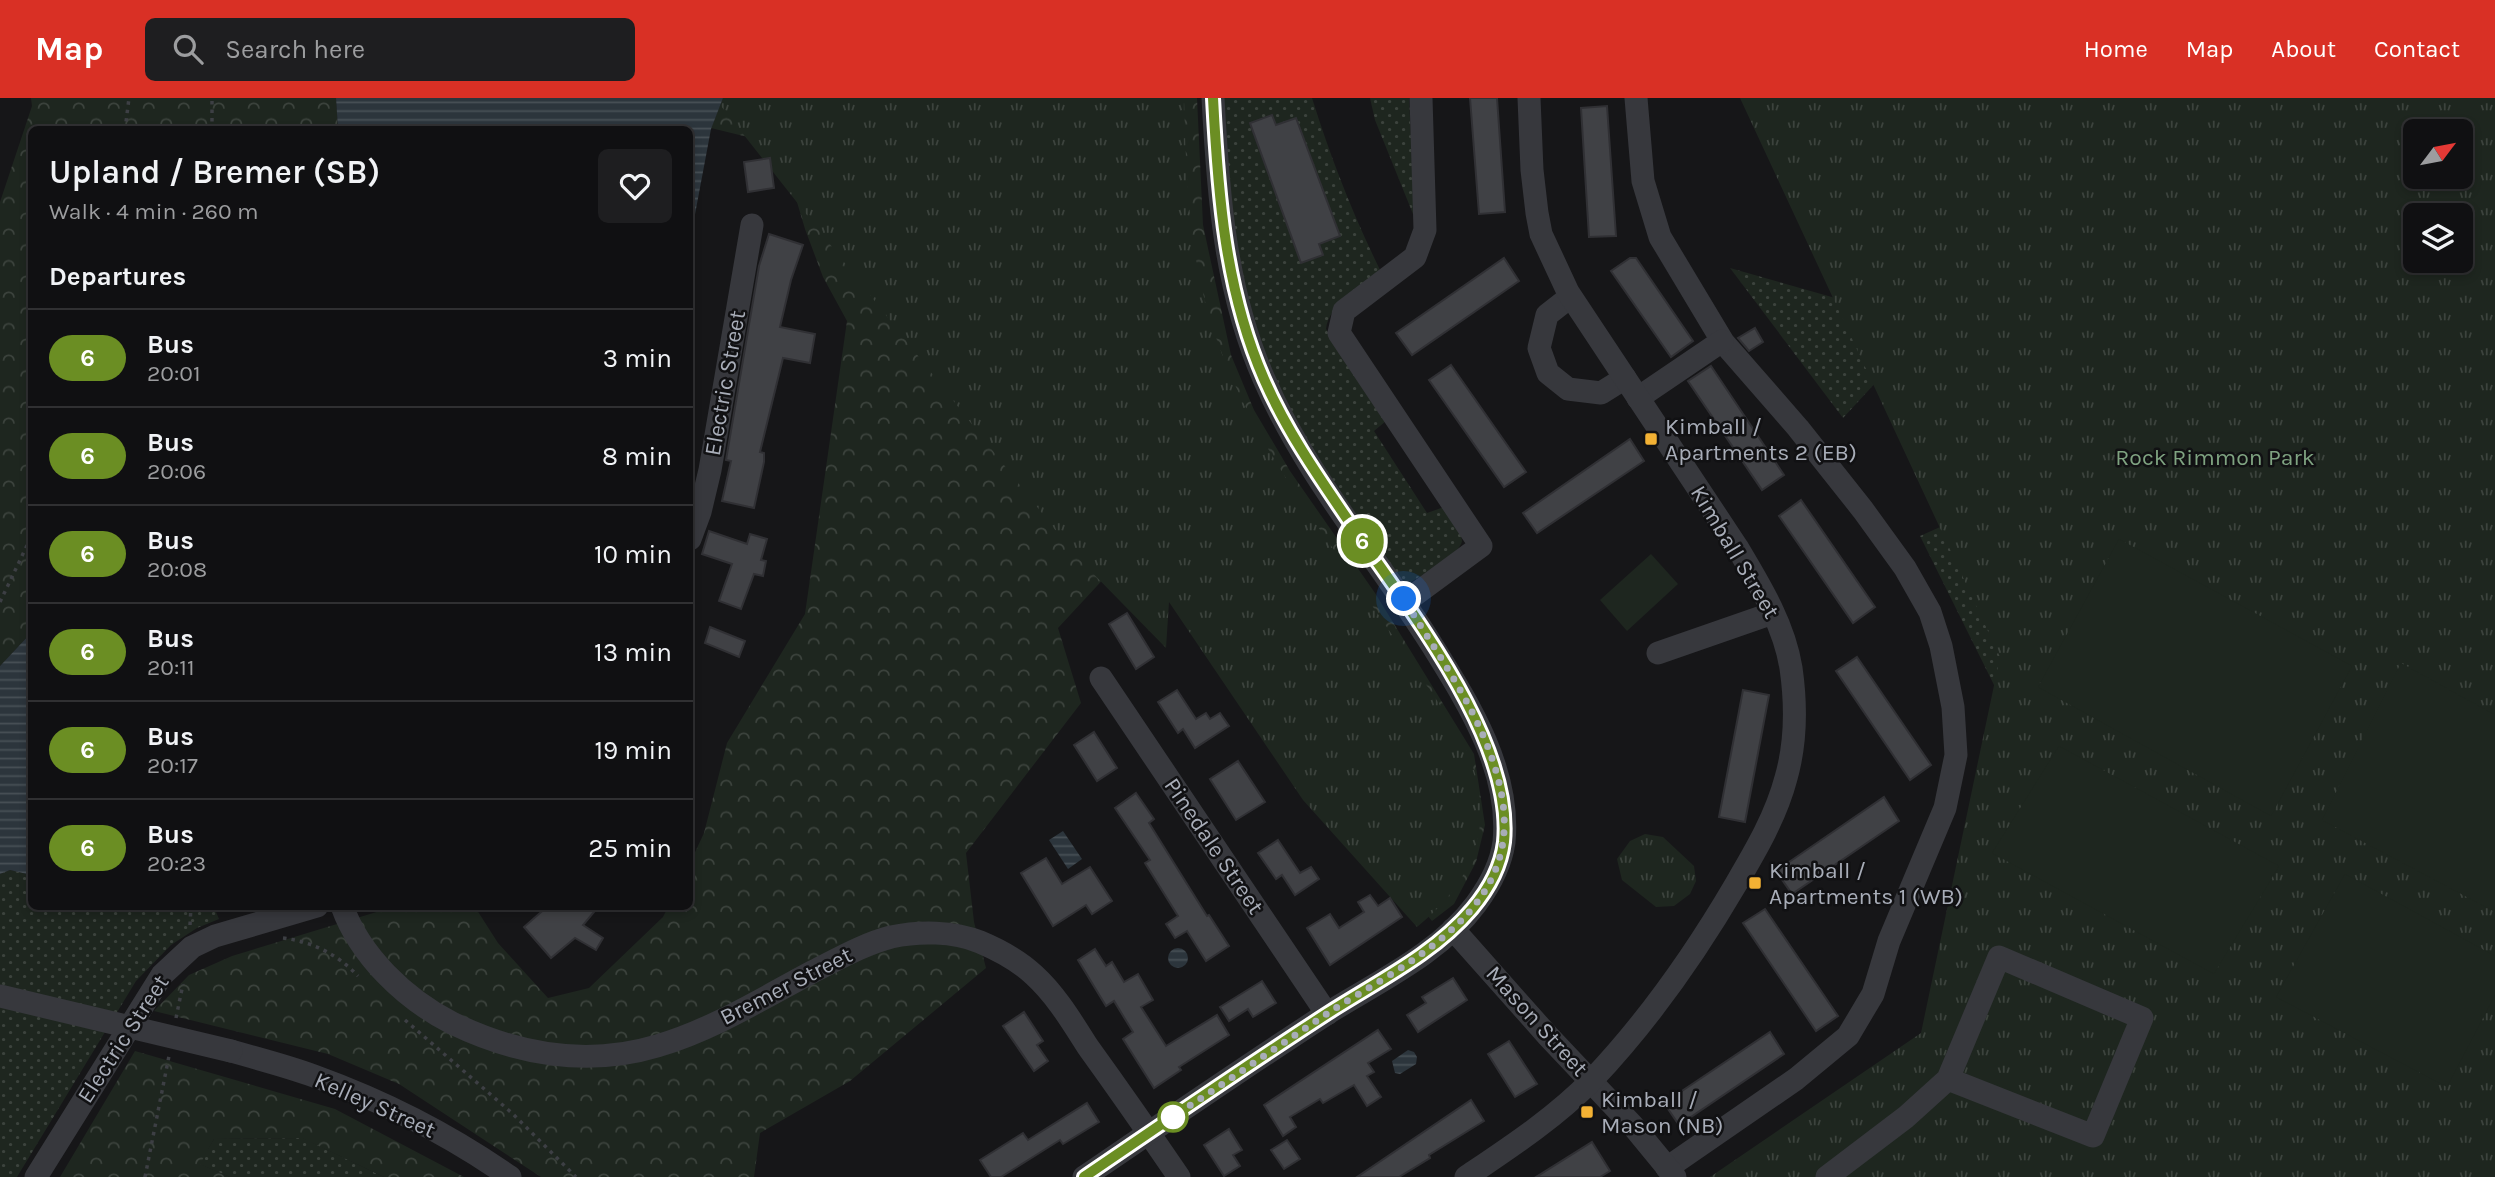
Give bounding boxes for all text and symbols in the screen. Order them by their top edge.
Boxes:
search box [145,18,635,81]
text: Map [35,30,103,68]
icon: search [169,30,207,68]
text: Search here [225,34,365,65]
text: Home [2084,35,2148,63]
text: Map [2186,35,2233,63]
text: About [2271,35,2336,63]
text: Contact [2374,35,2460,63]
north arrow [2403,119,2473,189]
map controls [2403,119,2473,273]
button: heart [598,149,672,223]
text: Upland / Bremer (SB) [49,153,380,191]
text: Walk · 4 min · 260 m [49,198,259,225]
button: layers [2403,203,2473,273]
text: Departures [49,261,186,292]
street label: Electric Street [699,308,751,458]
text: Bus [147,329,194,360]
text: 3 min [603,343,672,374]
text: 6 [80,344,95,372]
text: 20:01 [147,360,201,387]
place label: Kimball / Apartments 2 (EB) [1665,413,1857,466]
text: Bus [147,427,194,458]
marker: Kimball / Apartments 2 (EB) [1643,431,1659,447]
text: 8 min [602,441,672,472]
text: 6 [80,442,95,470]
park label: Rock Rimmon Park [2115,444,2315,471]
text: 20:06 [147,458,206,485]
street label: Kimball Street [1685,481,1785,624]
line badge: 6 [1339,518,1385,564]
text: Bus [147,525,194,556]
text: 6 [1355,527,1369,555]
text: 10 min [594,539,672,570]
text: 6 [80,540,95,568]
text: 20:08 [147,556,207,583]
your location [1386,581,1421,616]
text: Bus [147,623,194,654]
text: 13 min [594,637,672,668]
text: 6 [80,638,95,666]
text: 20:11 [147,654,194,681]
text: Bus [147,721,194,752]
text: 19 min [594,735,672,766]
text: 6 [80,736,95,764]
text: 20:17 [147,752,198,779]
street label: Pinedale Street [1159,773,1270,920]
text: Bus [147,819,194,850]
text: 25 min [588,833,672,864]
text: 6 [80,834,95,862]
text: 20:23 [147,850,206,877]
place label: Kimball / Apartments 1 (WB) [1769,857,1963,910]
marker: Kimball / Apartments 1 (WB) [1747,875,1763,891]
street label: Bremer Street [715,941,857,1031]
street label: Mason Street [1480,960,1594,1082]
street label: Electric Street [72,970,175,1108]
street label: Kelley Street [310,1066,440,1144]
place label: Kimball / Mason (NB) [1601,1086,1724,1139]
unlabelled marker [1158,1102,1188,1132]
marker: Kimball / Mason (NB) [1579,1104,1595,1120]

